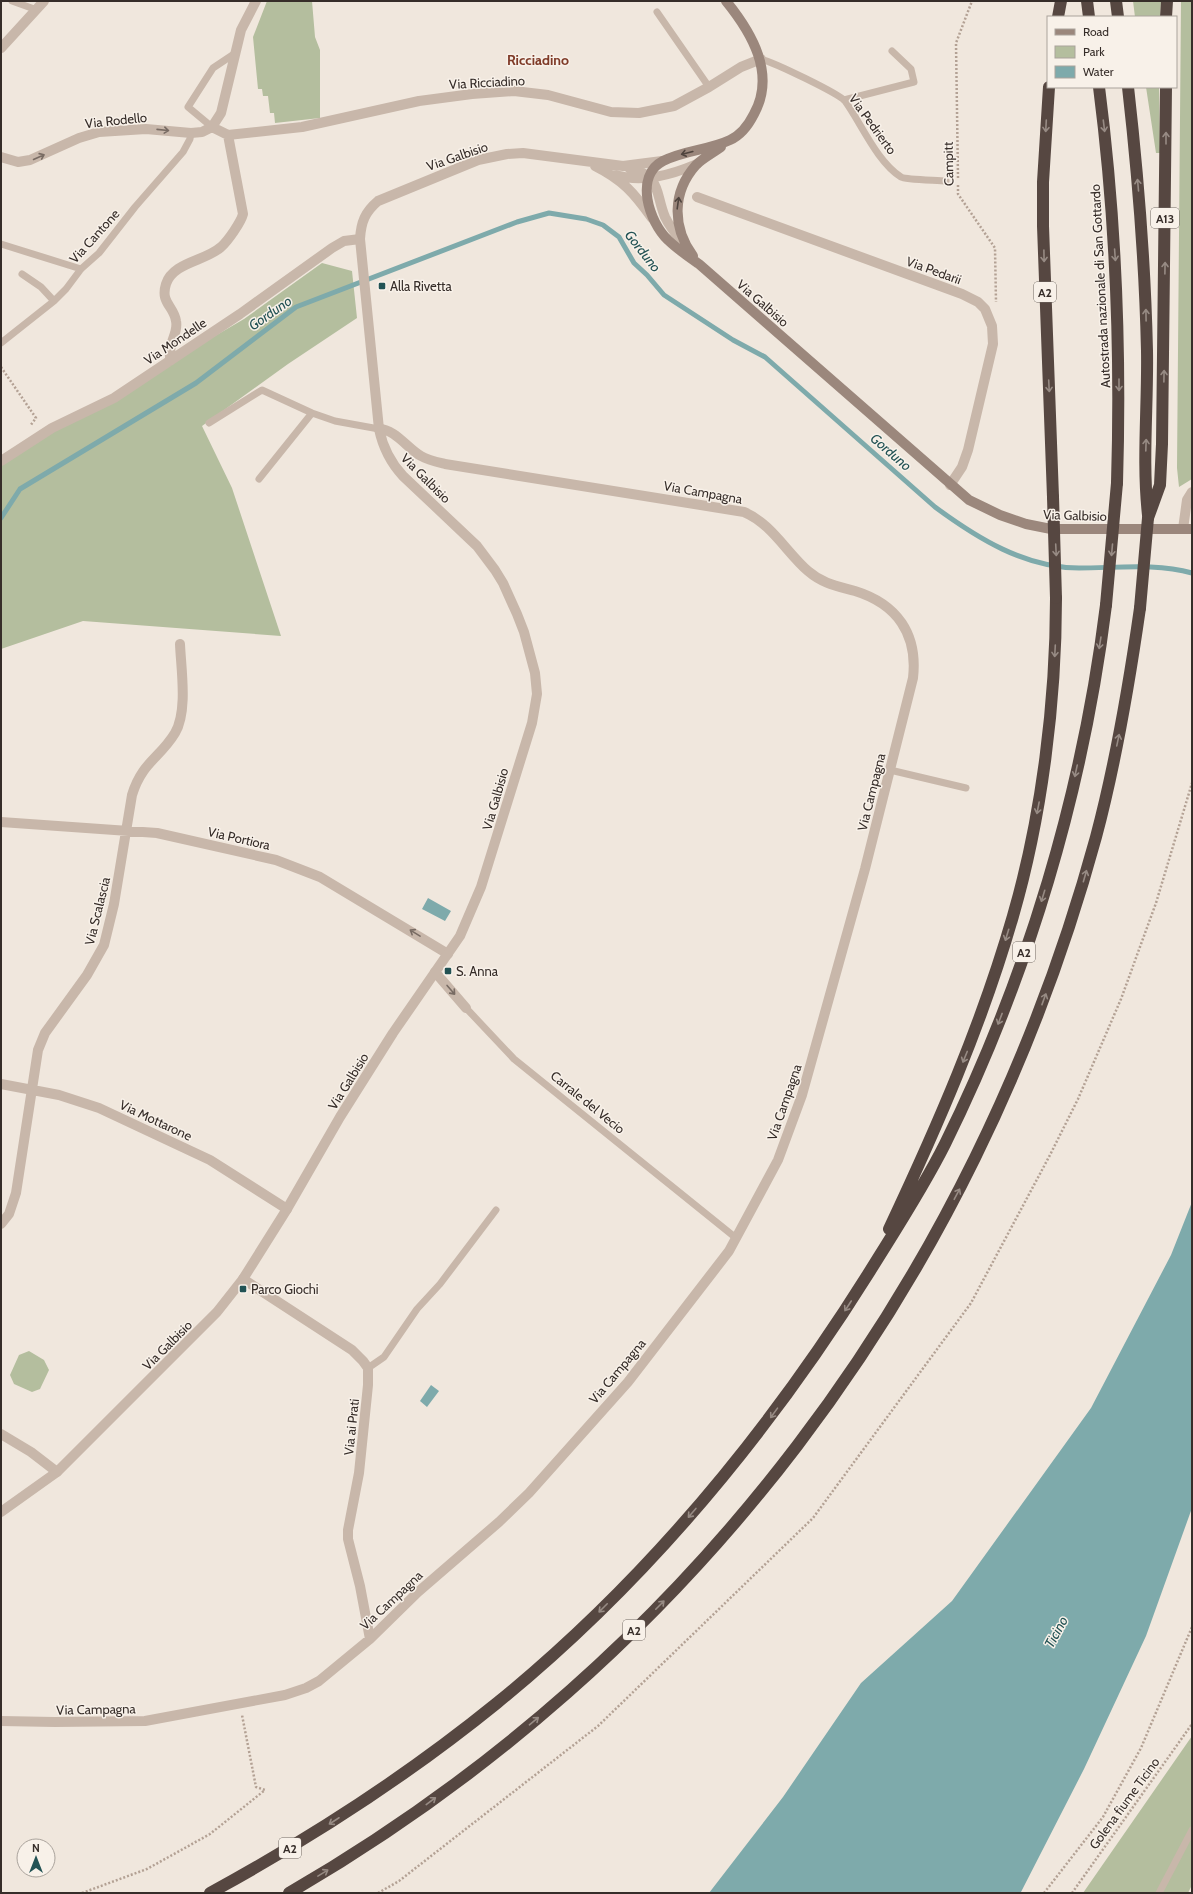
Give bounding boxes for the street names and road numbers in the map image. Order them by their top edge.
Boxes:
street label: Via Ricciadino [449,72,525,92]
street label: Via Pedrierto [846,91,900,157]
street label: Via Rodello [84,109,148,131]
street label: Via Galbisio [424,138,490,174]
street label: Campitt [940,141,956,186]
street label: Autostrada nazionale di San Gottardo [1087,184,1113,388]
street label: Via Cantone [66,205,123,266]
road number: A13 [1151,208,1179,228]
street label: Via Pedarii [904,253,964,287]
street label: Via Galbisio [734,276,792,330]
road number: A2 [1034,282,1056,302]
street label: Via Mondelle [141,314,210,368]
street label: Via Galbisio [398,450,454,506]
street label: Via Campagna [662,477,744,507]
street label: Via Galbisio [1043,506,1107,524]
street label: Via Campagna [854,751,889,833]
street label: Via Galbisio [479,766,511,832]
street label: Via Portiora [206,823,272,853]
street label: Via Scalascia [81,874,113,947]
road number: A2 [1013,942,1035,962]
street label: Via Galbisio [324,1050,372,1112]
street label: Via Campagna [763,1061,805,1142]
street label: Carrale del Vecio [548,1067,628,1137]
street label: Via Mottarone [117,1096,195,1144]
street label: Via Galbisio [139,1317,195,1373]
street label: Via Campagna [585,1335,649,1407]
street label: Via ai Prati [340,1398,362,1456]
street label: Via Campagna [356,1567,426,1633]
road number: A2 [623,1620,645,1640]
street label: Via Campagna [56,1700,137,1718]
street label: Golena fiume Ticino [1085,1754,1163,1852]
road number: A2 [279,1838,301,1858]

